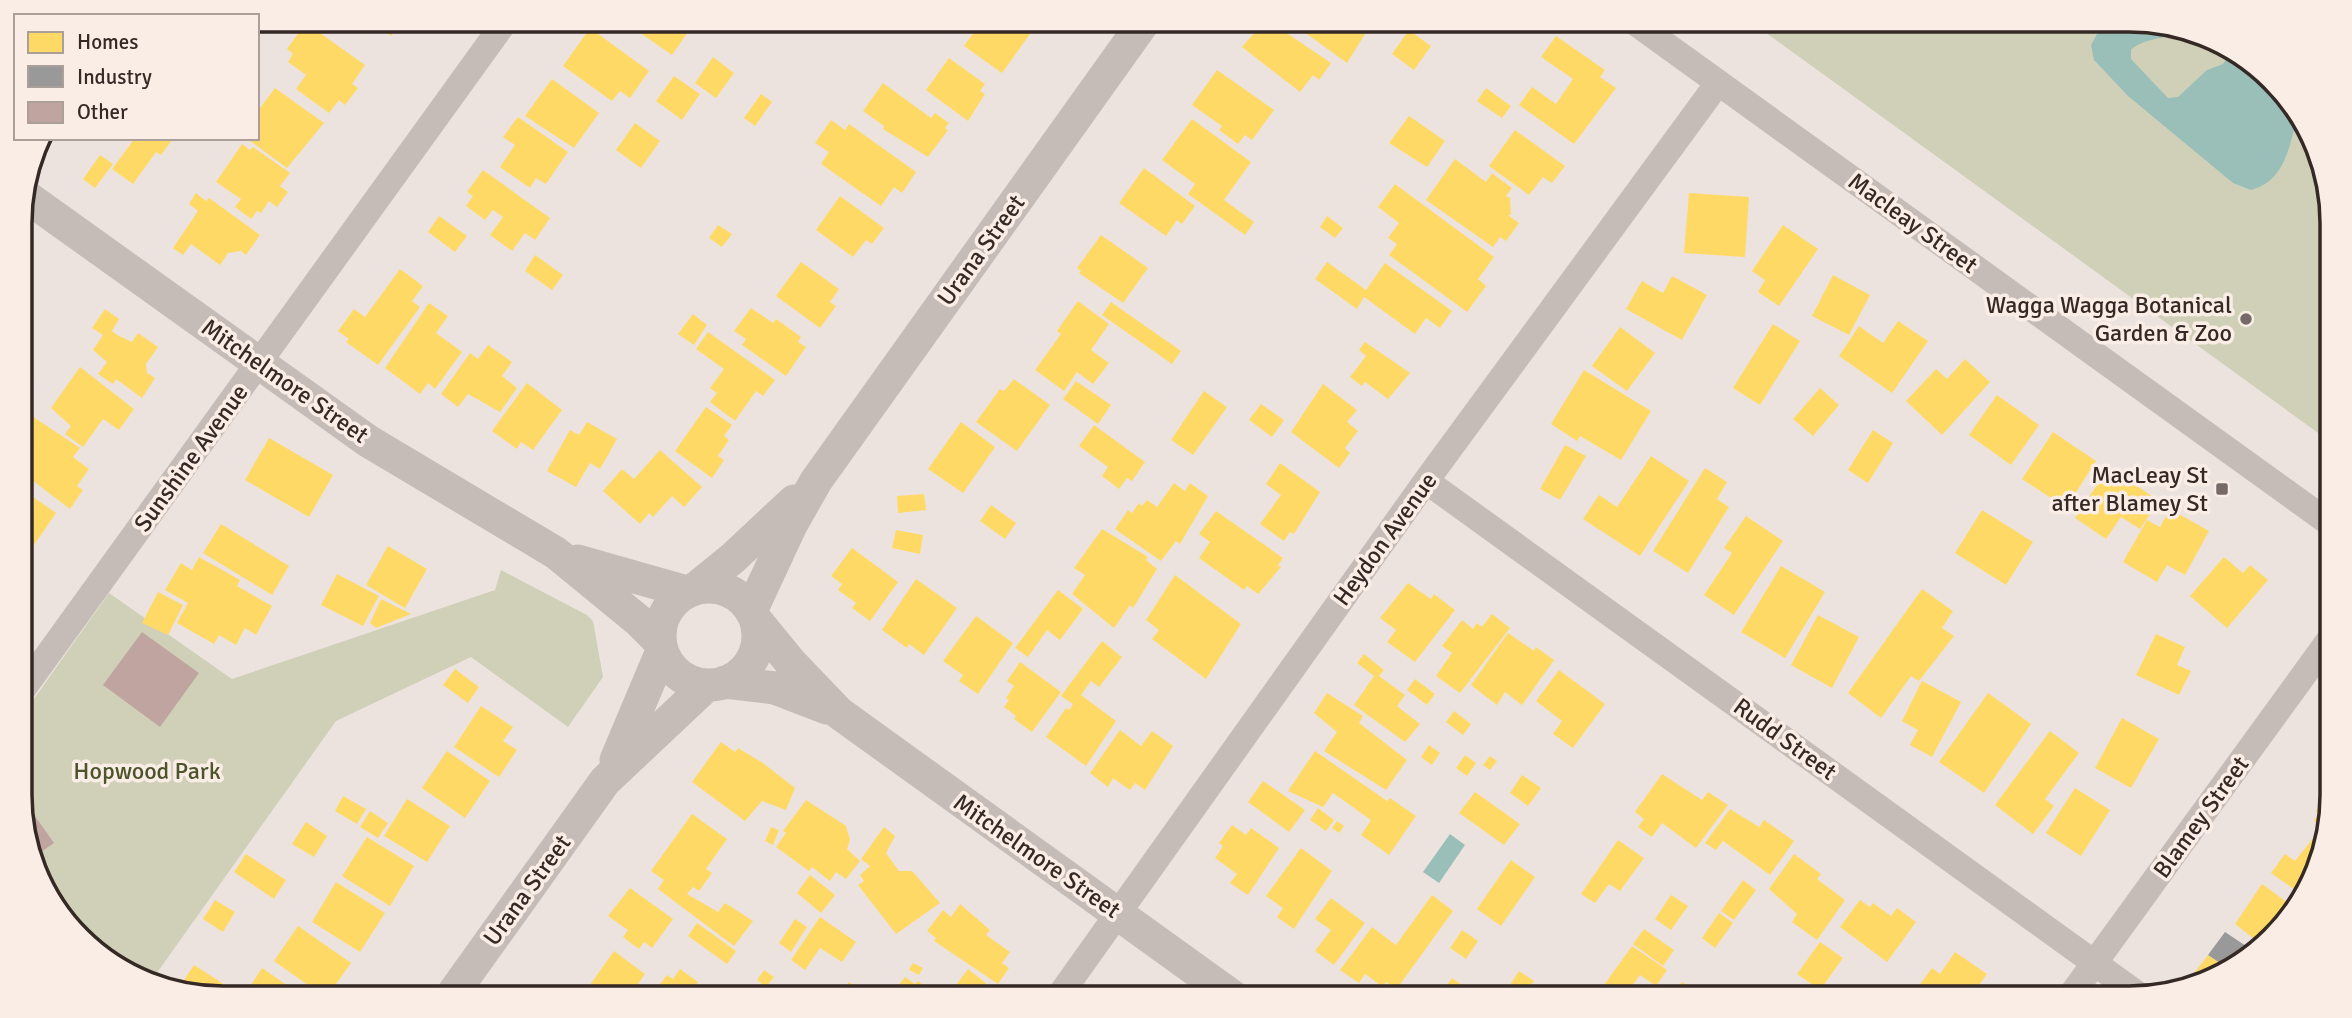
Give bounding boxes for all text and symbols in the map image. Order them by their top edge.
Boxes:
legend [14,14,259,140]
text: Homes [77,29,139,55]
text: Industry [77,64,152,90]
text: Other [77,99,128,125]
street label: Macleay Street [1843,166,1983,280]
street label: Urana Street [931,189,1031,311]
place label: Wagga Wagga Botanical Garden & Zoo [1986,290,2232,348]
marker: Wagga Wagga Botanical Garden & Zoo [2238,311,2254,327]
street label: Mitchelmore Street [196,312,374,450]
street label: Sunshine Avenue [127,378,255,538]
place label: MacLeay St after Blamey St [2051,460,2208,518]
street label: Heydon Avenue [1327,466,1443,612]
marker: MacLeay St after Blamey St [2214,481,2230,497]
street label: Rudd Street [1728,692,1842,786]
street label: Blamey Street [2147,750,2255,884]
park label: Hopwood Park [73,756,221,786]
street label: Mitchelmore Street [948,787,1126,925]
street label: Urana Street [477,829,577,951]

